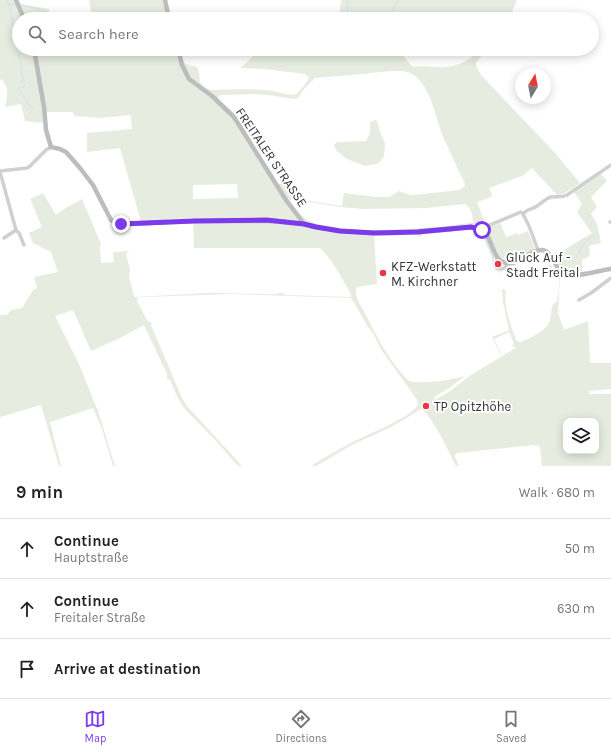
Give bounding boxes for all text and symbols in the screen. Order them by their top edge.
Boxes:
search box [12,12,599,56]
icon: search [26,23,48,45]
text: Search here [58,25,139,43]
north arrow [515,68,551,104]
street label: FREITALER STRASSE [233,105,310,210]
route end [112,215,130,233]
route start [473,221,491,239]
place label: Glück Auf - Stadt Freital [506,250,579,280]
place label: KFZ-Werkstatt M. Kirchner [391,259,477,289]
marker: Glück Auf - Stadt Freital [493,259,503,269]
marker: KFZ-Werkstatt M. Kirchner [378,268,388,278]
place label: TP Opitzhöhe [434,399,512,414]
marker: TP Opitzhöhe [421,401,431,411]
map controls [563,418,599,454]
button: layers [563,418,599,454]
text: 9 min [16,482,63,502]
text: Walk · 680 m [519,485,595,500]
text: Continue [54,532,119,550]
icon: ahead [16,538,38,560]
text: 50 m [565,541,595,556]
text: Hauptstraße [54,550,128,565]
text: Continue [54,592,119,610]
icon: ahead [16,598,38,620]
text: 630 m [557,601,595,616]
text: Freitaler Straße [54,610,145,625]
icon: arrive [16,658,38,680]
text: Arrive at destination [54,660,201,678]
tab: Map [84,708,106,745]
tab: Directions [275,708,327,745]
tab: Saved [496,708,527,745]

